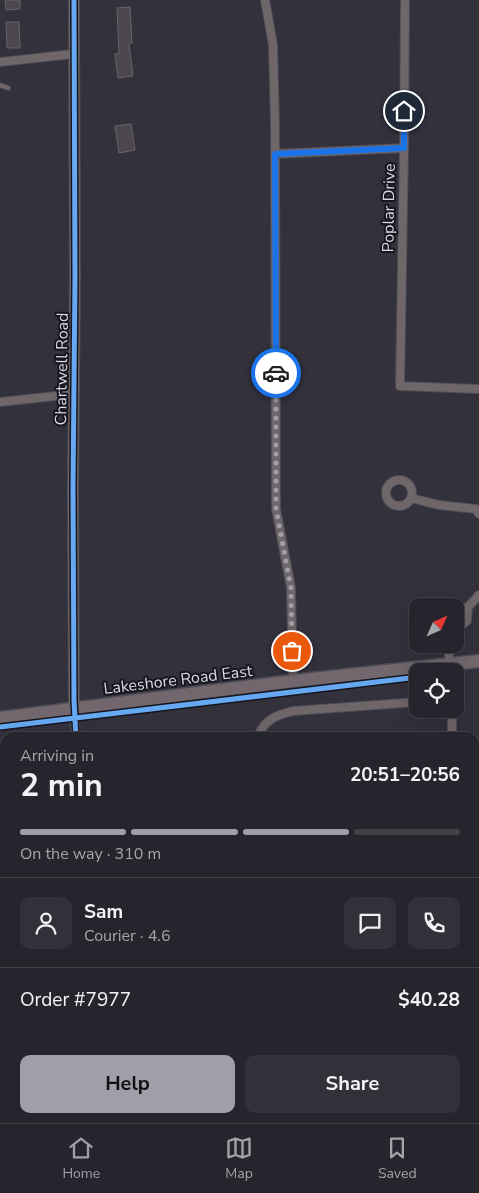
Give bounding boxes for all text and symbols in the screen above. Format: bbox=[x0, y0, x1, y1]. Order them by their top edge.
pin bbox=[383, 90, 425, 132]
icon: home bbox=[390, 97, 418, 125]
street label: Poplar Drive bbox=[377, 163, 401, 253]
street label: Chartwell Road bbox=[50, 312, 74, 426]
courier bbox=[251, 348, 301, 398]
icon: car bbox=[262, 359, 290, 387]
north arrow bbox=[409, 598, 464, 652]
map controls bbox=[409, 598, 464, 718]
pin bbox=[271, 630, 313, 672]
icon: bag bbox=[278, 637, 306, 665]
street label: Lakeshore Road East bbox=[102, 660, 254, 700]
button: locate bbox=[409, 663, 464, 718]
text: Arriving in bbox=[20, 745, 94, 767]
text: 20:51–20:56 bbox=[350, 762, 460, 788]
text: 2 min bbox=[20, 764, 103, 807]
text: On the way · 310 m bbox=[20, 843, 161, 865]
button: person bbox=[20, 897, 72, 949]
button: chat bbox=[344, 897, 396, 949]
button: phone bbox=[408, 897, 460, 949]
text: Sam bbox=[84, 899, 123, 925]
text: Courier · 4.6 bbox=[84, 925, 170, 947]
text: Order #7977 bbox=[20, 987, 131, 1013]
text: $40.28 bbox=[398, 987, 460, 1013]
button: Help bbox=[20, 1055, 235, 1113]
button: Share bbox=[245, 1055, 460, 1113]
tab: Home bbox=[62, 1134, 100, 1183]
tab: Map bbox=[225, 1134, 253, 1183]
tab: Saved bbox=[378, 1134, 417, 1183]

